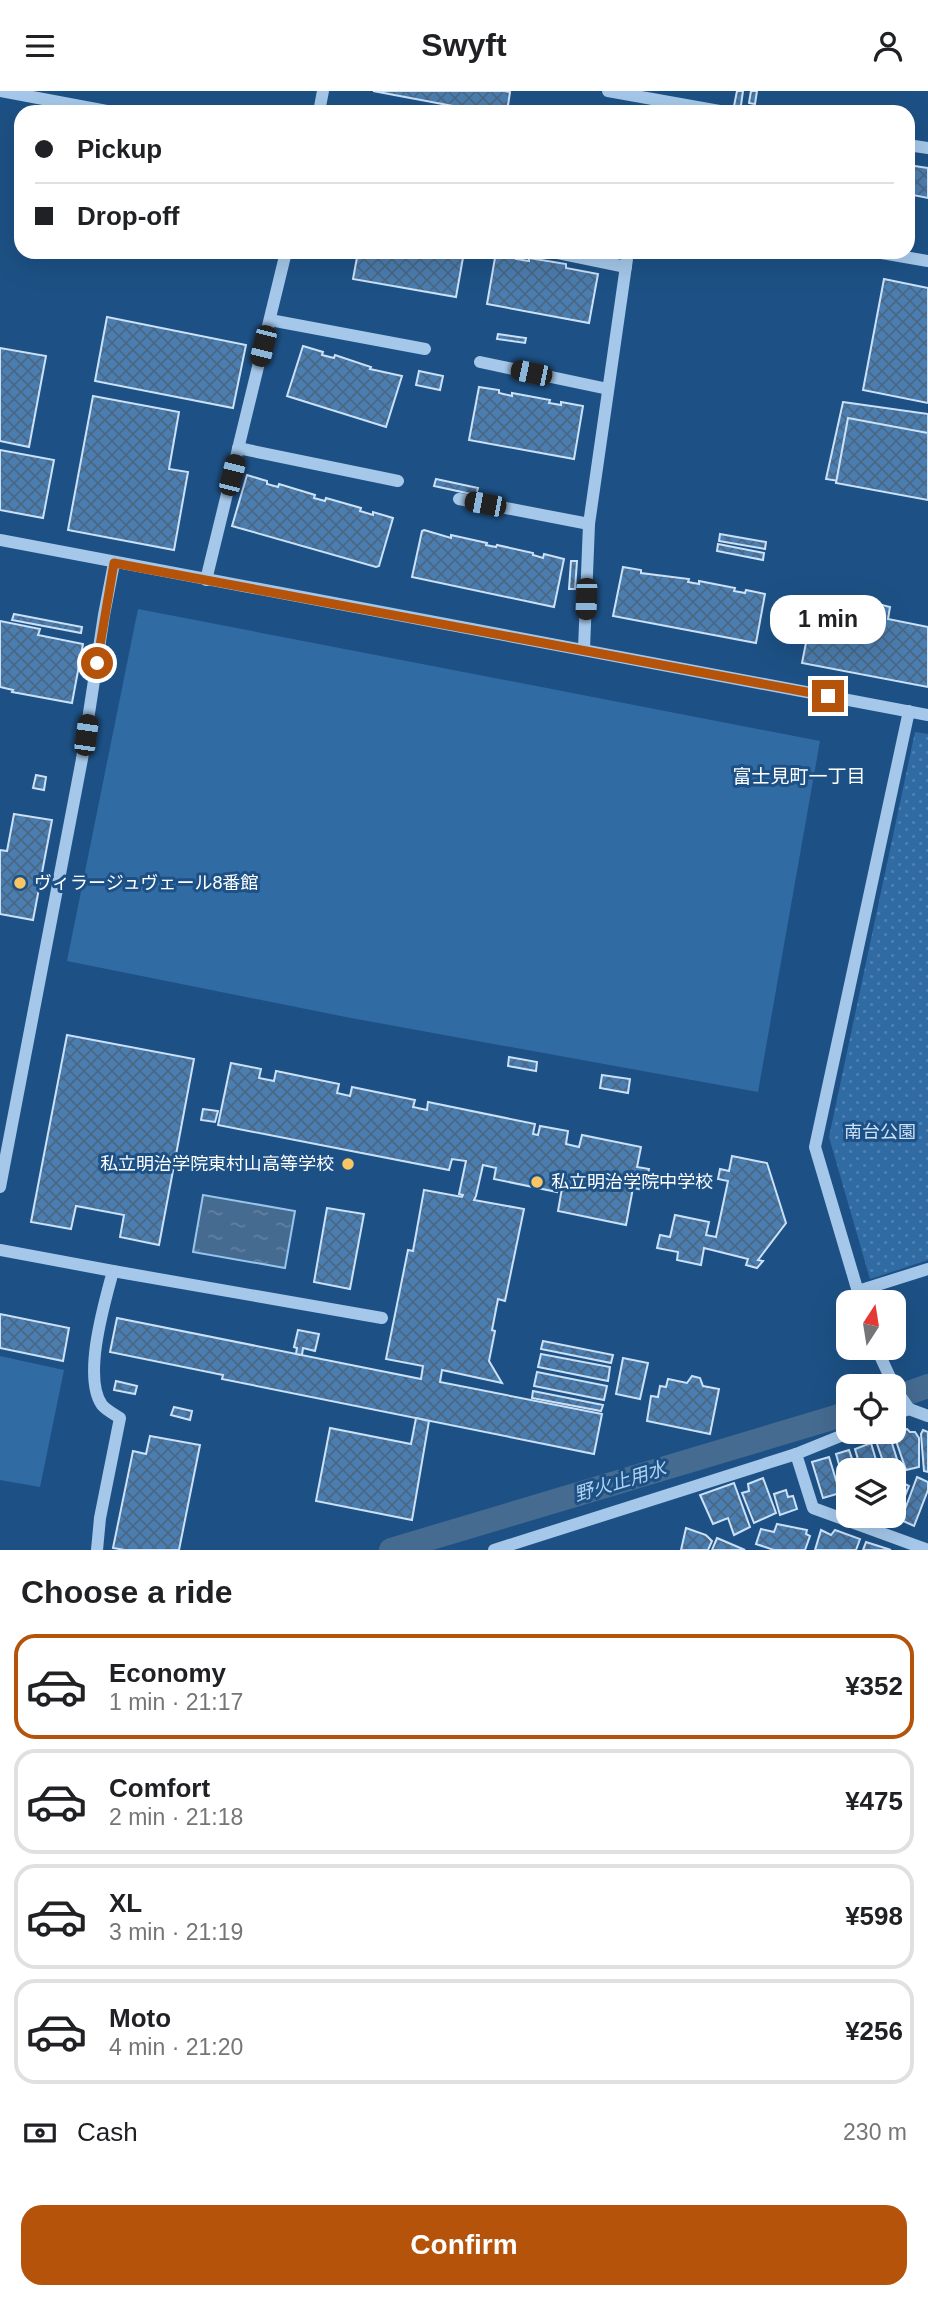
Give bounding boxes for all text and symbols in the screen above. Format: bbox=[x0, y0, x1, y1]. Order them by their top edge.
icon: menu bbox=[21, 27, 59, 65]
text: Swyft bbox=[421, 27, 507, 63]
icon: person bbox=[869, 27, 907, 65]
text: Pickup bbox=[77, 134, 162, 164]
text: Drop-off bbox=[77, 201, 180, 231]
car bbox=[248, 323, 279, 369]
car bbox=[509, 358, 554, 388]
car bbox=[217, 452, 248, 498]
car bbox=[463, 490, 508, 518]
car bbox=[575, 578, 598, 620]
callout: 1 min bbox=[770, 595, 886, 643]
text: 1 min bbox=[798, 606, 858, 632]
route start bbox=[81, 647, 113, 679]
route end bbox=[812, 680, 844, 712]
car bbox=[73, 713, 100, 757]
district label: 富士見町一丁目 bbox=[732, 766, 866, 787]
place label: ヴィラージュヴェール8番館 bbox=[34, 873, 258, 893]
marker: ヴィラージュヴェール8番館 bbox=[12, 875, 28, 891]
park label: 南台公園 bbox=[844, 1122, 916, 1142]
place label: 私立明治学院東村山高等学校 bbox=[100, 1154, 334, 1174]
marker: 私立明治学院東村山高等学校 bbox=[340, 1156, 356, 1172]
place label: 私立明治学院中学校 bbox=[551, 1172, 713, 1192]
marker: 私立明治学院中学校 bbox=[529, 1174, 545, 1190]
north arrow bbox=[836, 1290, 906, 1360]
map controls bbox=[836, 1290, 906, 1528]
button: locate bbox=[836, 1374, 906, 1444]
water label: 野火止用水 bbox=[572, 1457, 671, 1505]
button: layers bbox=[836, 1458, 906, 1528]
text: Choose a ride bbox=[21, 1574, 233, 1610]
icon: car bbox=[25, 1655, 88, 1718]
text: Economy bbox=[109, 1658, 226, 1688]
text: ¥352 bbox=[845, 1671, 903, 1701]
text: 1 min · 21:17 bbox=[109, 1689, 243, 1715]
icon: car bbox=[25, 1770, 88, 1833]
text: Comfort bbox=[109, 1773, 210, 1803]
text: ¥475 bbox=[845, 1786, 903, 1816]
text: 2 min · 21:18 bbox=[109, 1804, 243, 1830]
icon: car bbox=[25, 1885, 88, 1948]
text: XL bbox=[109, 1888, 142, 1918]
text: ¥598 bbox=[845, 1901, 903, 1931]
text: 3 min · 21:19 bbox=[109, 1919, 243, 1945]
icon: car bbox=[25, 2000, 88, 2063]
text: Moto bbox=[109, 2003, 171, 2033]
text: ¥256 bbox=[845, 2016, 903, 2046]
text: 4 min · 21:20 bbox=[109, 2034, 243, 2060]
icon: cash bbox=[21, 2114, 59, 2152]
text: Cash bbox=[77, 2117, 138, 2147]
text: 230 m bbox=[843, 2119, 907, 2145]
button: Confirm bbox=[21, 2205, 907, 2285]

